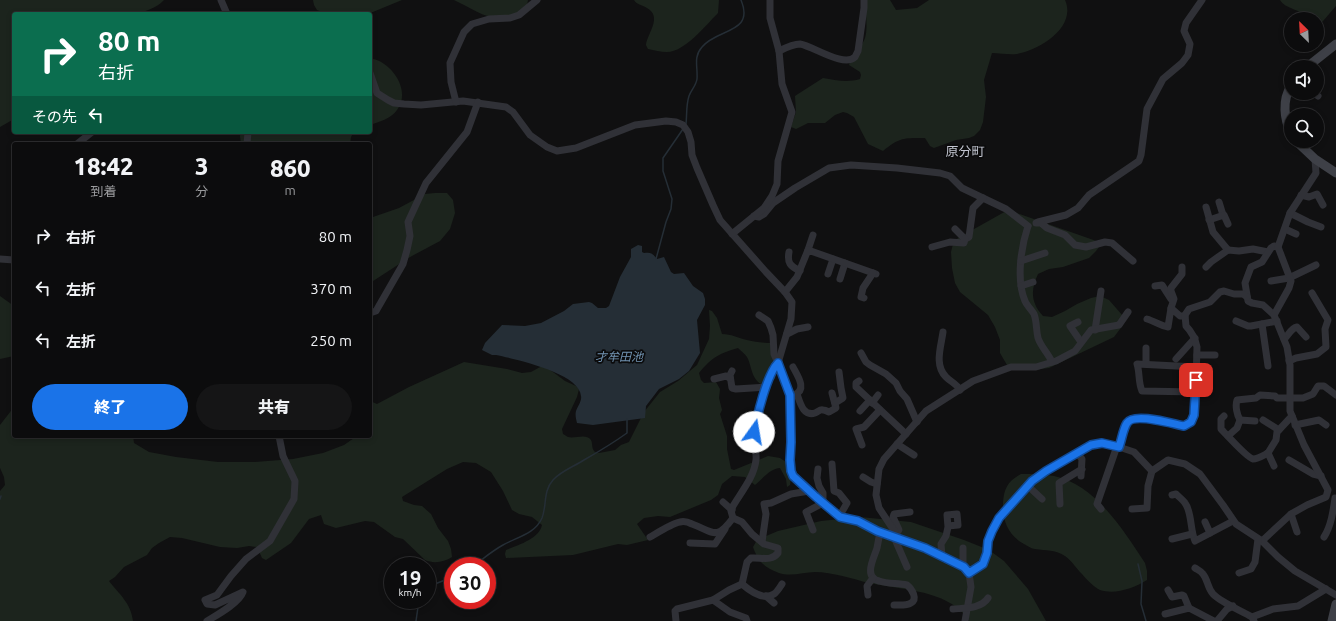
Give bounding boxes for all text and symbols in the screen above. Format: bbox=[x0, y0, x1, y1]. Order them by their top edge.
north arrow bbox=[1284, 12, 1324, 52]
map controls bbox=[1284, 12, 1324, 148]
text: 80 m bbox=[98, 25, 160, 56]
icon: right bbox=[32, 28, 84, 80]
button: sound bbox=[1284, 60, 1324, 100]
text: 右折 bbox=[98, 62, 134, 82]
icon: left bbox=[85, 104, 107, 126]
text: その先 bbox=[32, 108, 77, 125]
button: search bbox=[1284, 108, 1324, 148]
district label: 原分町 bbox=[945, 144, 985, 158]
text: 18:42 bbox=[73, 153, 134, 180]
text: 3 bbox=[195, 153, 208, 180]
text: 860 bbox=[270, 155, 311, 182]
text: m bbox=[285, 183, 296, 197]
text: 到着 bbox=[90, 184, 116, 198]
text: 分 bbox=[195, 184, 208, 198]
icon: right bbox=[32, 225, 54, 247]
text: 80 m bbox=[319, 228, 352, 245]
text: 右折 bbox=[66, 229, 96, 246]
icon: left bbox=[32, 277, 54, 299]
text: 370 m bbox=[310, 280, 352, 297]
text: 左折 bbox=[66, 281, 96, 298]
icon: left bbox=[32, 329, 54, 351]
text: 250 m bbox=[310, 332, 352, 349]
text: 左折 bbox=[66, 333, 96, 350]
water label: 才牟田池 bbox=[595, 350, 644, 363]
pin bbox=[1179, 363, 1213, 397]
icon: arrive bbox=[1185, 369, 1207, 391]
button: 終了 bbox=[32, 384, 188, 430]
button: 共有 bbox=[196, 384, 352, 430]
position arrow bbox=[733, 411, 775, 453]
speed limit sign: 30 bbox=[444, 557, 496, 609]
text: 19 bbox=[399, 566, 421, 589]
text: km/h bbox=[398, 587, 422, 598]

